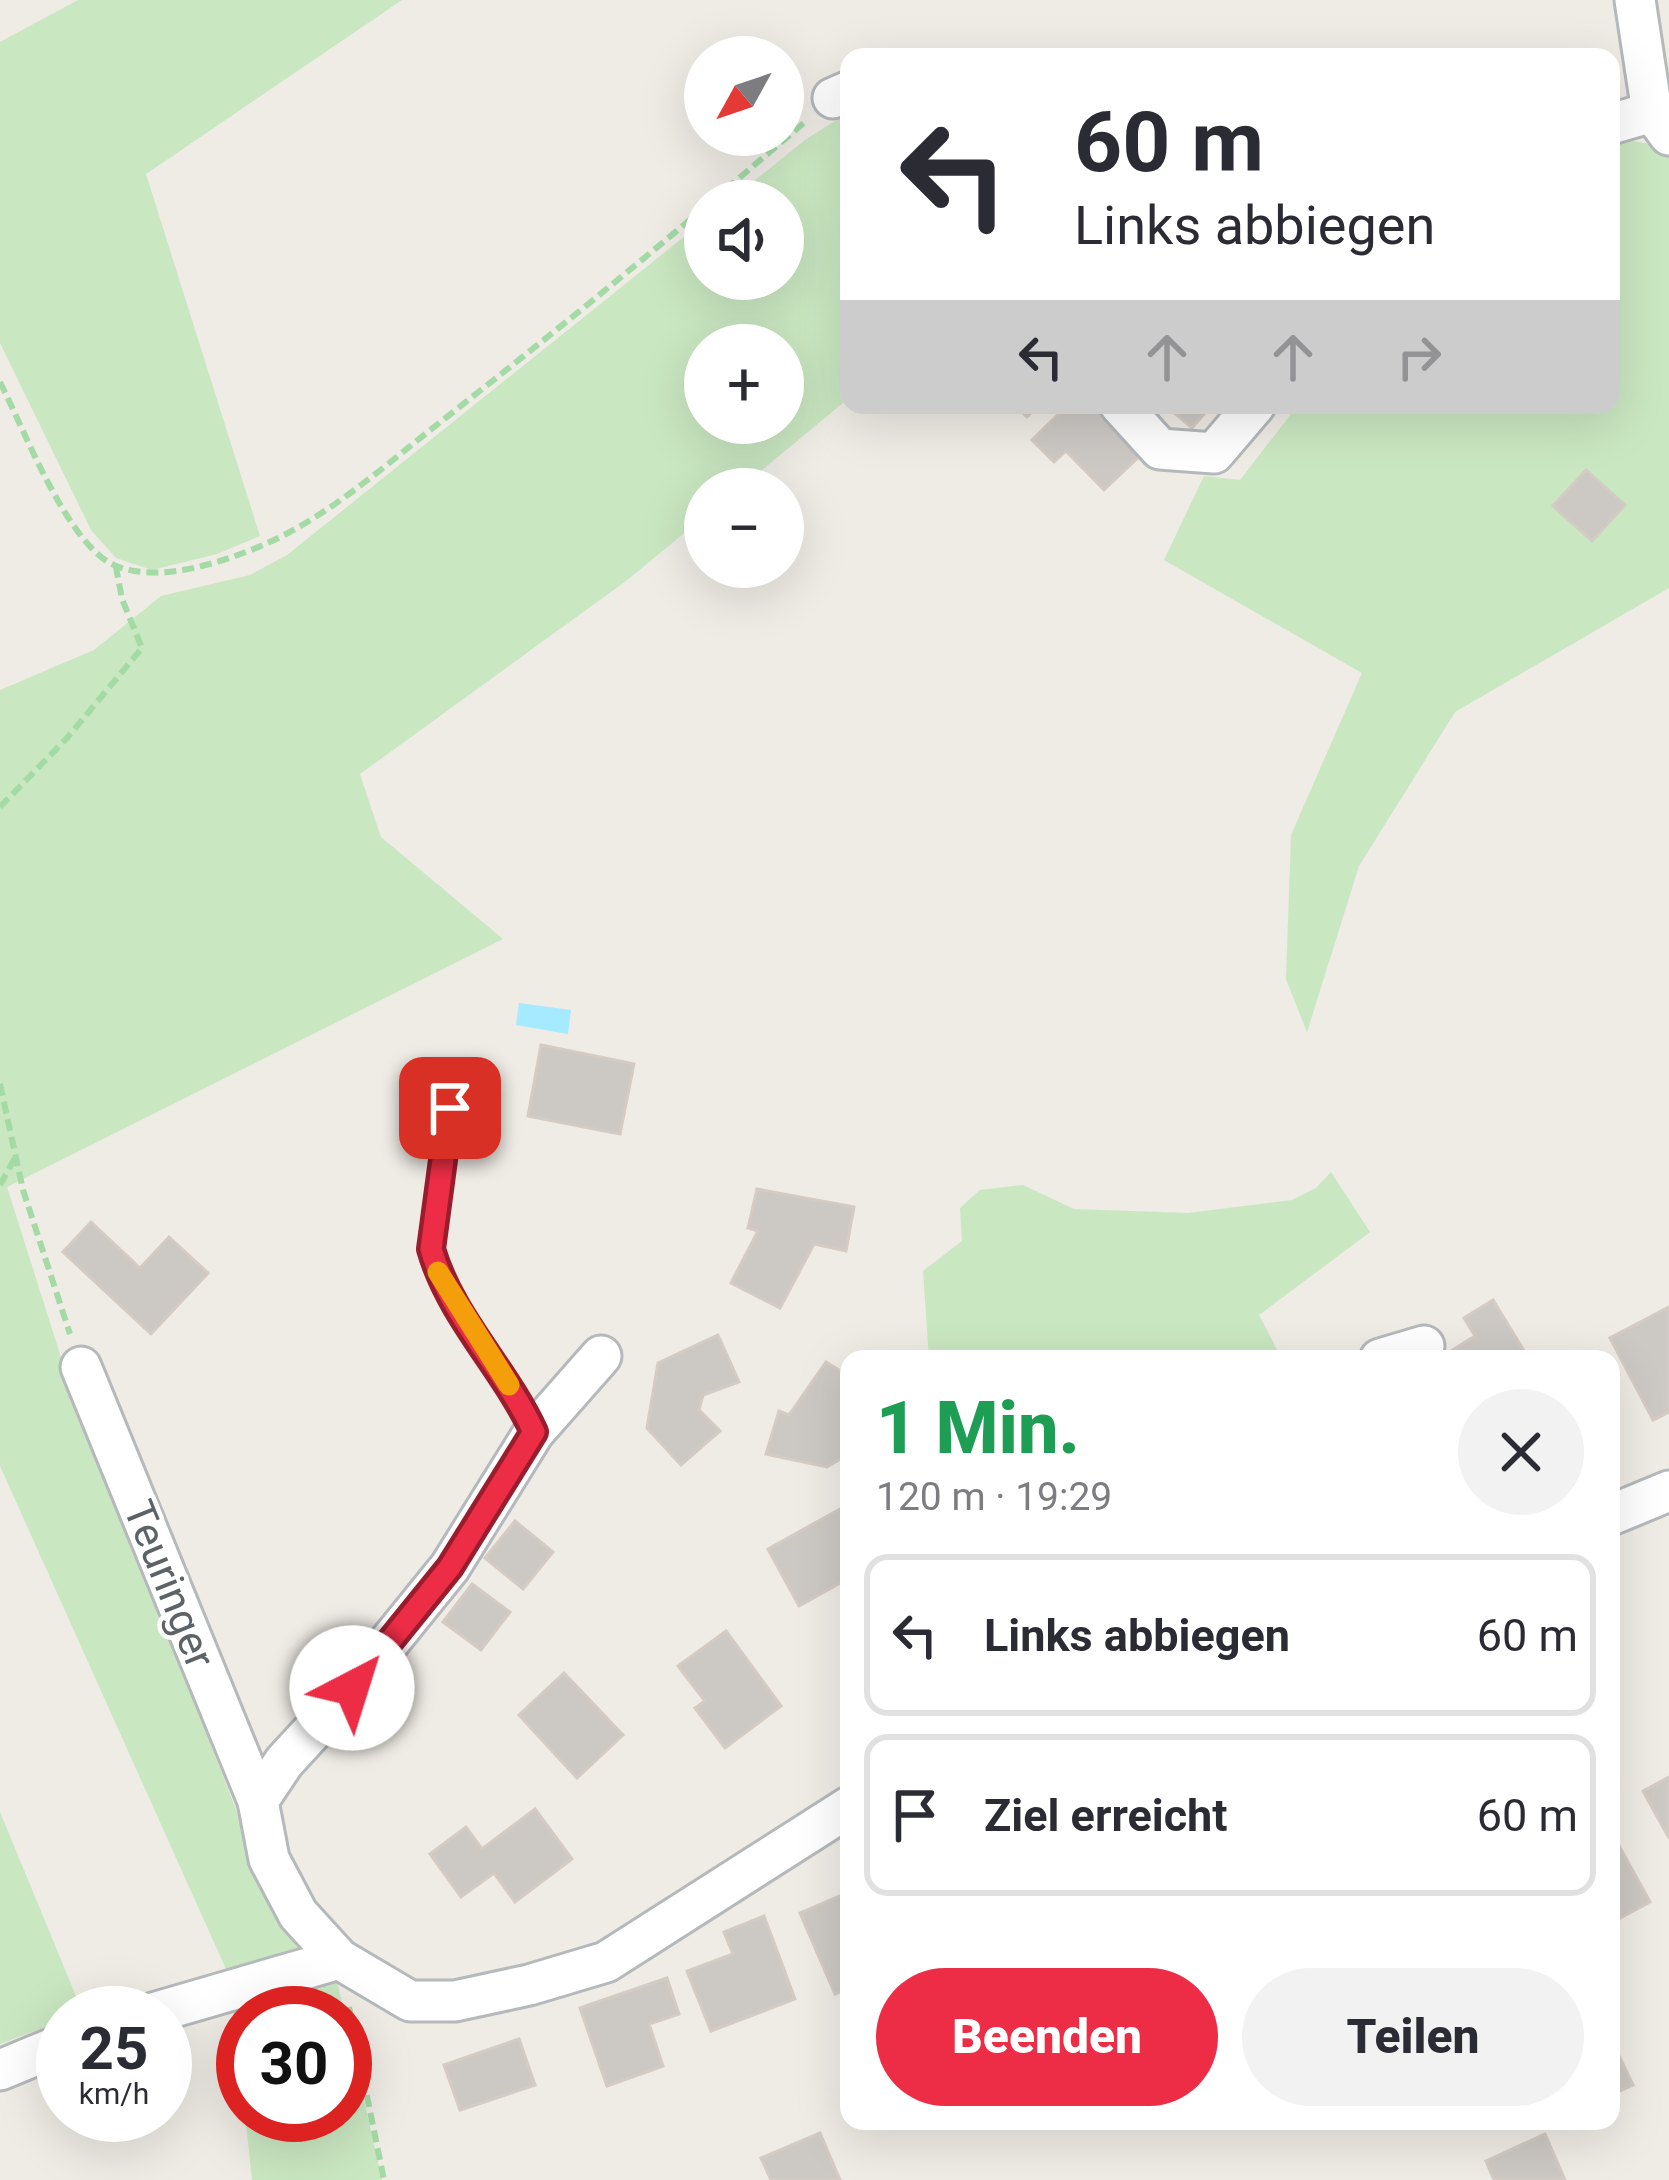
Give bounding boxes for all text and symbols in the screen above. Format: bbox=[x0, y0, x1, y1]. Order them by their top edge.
north arrow bbox=[684, 36, 804, 156]
map controls bbox=[684, 36, 804, 588]
text: 60 m bbox=[1074, 93, 1264, 192]
icon: left bbox=[876, 96, 1032, 252]
button: sound bbox=[684, 180, 804, 300]
text: Links abbiegen bbox=[1074, 194, 1435, 257]
button: + bbox=[684, 324, 804, 444]
icon: left bbox=[1008, 324, 1074, 390]
icon: ahead bbox=[1134, 324, 1200, 390]
icon: ahead bbox=[1260, 324, 1326, 390]
icon: right bbox=[1386, 324, 1452, 390]
button: − bbox=[684, 468, 804, 588]
pin bbox=[399, 1057, 501, 1159]
icon: arrive bbox=[417, 1075, 483, 1141]
text: 1 Min. bbox=[876, 1386, 1080, 1471]
button: close bbox=[1458, 1389, 1584, 1515]
text: 120 m · 19:29 bbox=[876, 1474, 1112, 1520]
street label: Teuringer bbox=[114, 1493, 225, 1675]
icon: left bbox=[882, 1602, 948, 1668]
text: Links abbiegen bbox=[984, 1609, 1290, 1662]
text: 60 m bbox=[1477, 1609, 1578, 1662]
position arrow bbox=[289, 1625, 415, 1751]
icon: arrive bbox=[882, 1782, 948, 1848]
text: Ziel erreicht bbox=[984, 1789, 1228, 1842]
text: 60 m bbox=[1477, 1789, 1578, 1842]
button: Beenden bbox=[876, 1968, 1218, 2106]
button: Teilen bbox=[1242, 1968, 1584, 2106]
speed limit sign: 30 bbox=[216, 1986, 372, 2142]
text: 25 bbox=[80, 2013, 148, 2084]
text: km/h bbox=[79, 2076, 149, 2111]

